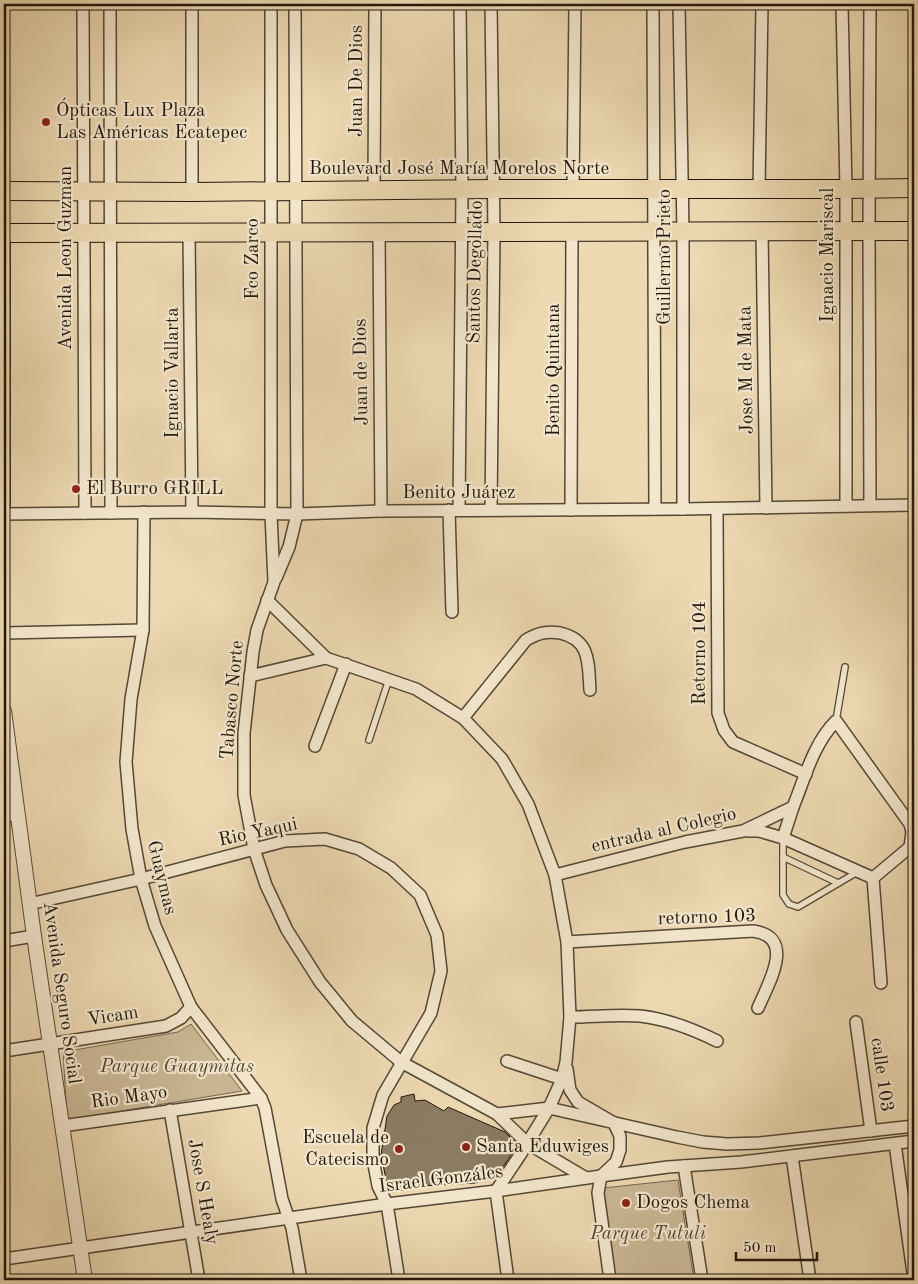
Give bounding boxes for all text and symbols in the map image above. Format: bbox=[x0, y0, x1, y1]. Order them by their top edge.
street label: Juan De Dios bbox=[348, 25, 367, 137]
place label: Ópticas Lux Plaza Las Américas Ecatepec bbox=[56, 97, 247, 143]
marker: Ópticas Lux Plaza Las Américas Ecatepec bbox=[40, 116, 52, 128]
street label: Boulevard José María Morelos Norte bbox=[309, 160, 609, 179]
street label: Avenida Leon Guzman bbox=[57, 166, 76, 350]
street label: Ignacio Mariscal bbox=[819, 188, 838, 322]
street label: Guillermo Prieto bbox=[656, 189, 675, 325]
street label: Santos Degollado bbox=[465, 200, 487, 344]
street label: Fco Zarco bbox=[244, 218, 263, 300]
street label: Benito Quintana bbox=[545, 303, 564, 437]
street label: Jose M de Mata bbox=[736, 305, 758, 434]
street label: Ignacio Vallarta bbox=[164, 307, 183, 439]
street label: Juan de Dios bbox=[352, 318, 372, 426]
place label: El Burro GRILL bbox=[86, 480, 223, 499]
marker: El Burro GRILL bbox=[70, 483, 82, 495]
street label: Benito Juárez bbox=[402, 484, 516, 503]
street label: Retorno 104 bbox=[691, 601, 710, 705]
street label: Tabasco Norte bbox=[218, 640, 248, 760]
street label: entrada al Colegio bbox=[590, 805, 738, 857]
street label: Rio Yaqui bbox=[217, 815, 299, 851]
street label: Guaymas bbox=[143, 839, 179, 917]
street label: Avenida Seguro Social bbox=[39, 901, 83, 1085]
street label: retorno 103 bbox=[657, 907, 757, 929]
street label: Vicam bbox=[86, 1004, 140, 1030]
street label: calle 103 bbox=[866, 1037, 896, 1113]
park label: Parque Guaymitas bbox=[99, 1058, 254, 1077]
street label: Rio Mayo bbox=[90, 1083, 168, 1113]
place label: Escuela de Catecismo bbox=[302, 1129, 389, 1170]
street label: Jose S Healy bbox=[183, 1137, 221, 1247]
place label: Santa Eduwiges bbox=[476, 1138, 609, 1157]
marker: Santa Eduwiges bbox=[460, 1141, 472, 1153]
marker: Escuela de Catecismo bbox=[393, 1143, 405, 1155]
street label: Israel Gonzáles bbox=[378, 1163, 504, 1197]
place label: Dogos Chema bbox=[636, 1194, 750, 1213]
marker: Dogos Chema bbox=[620, 1197, 632, 1209]
park label: Parque Tutuli bbox=[589, 1225, 707, 1244]
scale bar bbox=[736, 1229, 817, 1261]
text: 50 m bbox=[743, 1241, 777, 1256]

